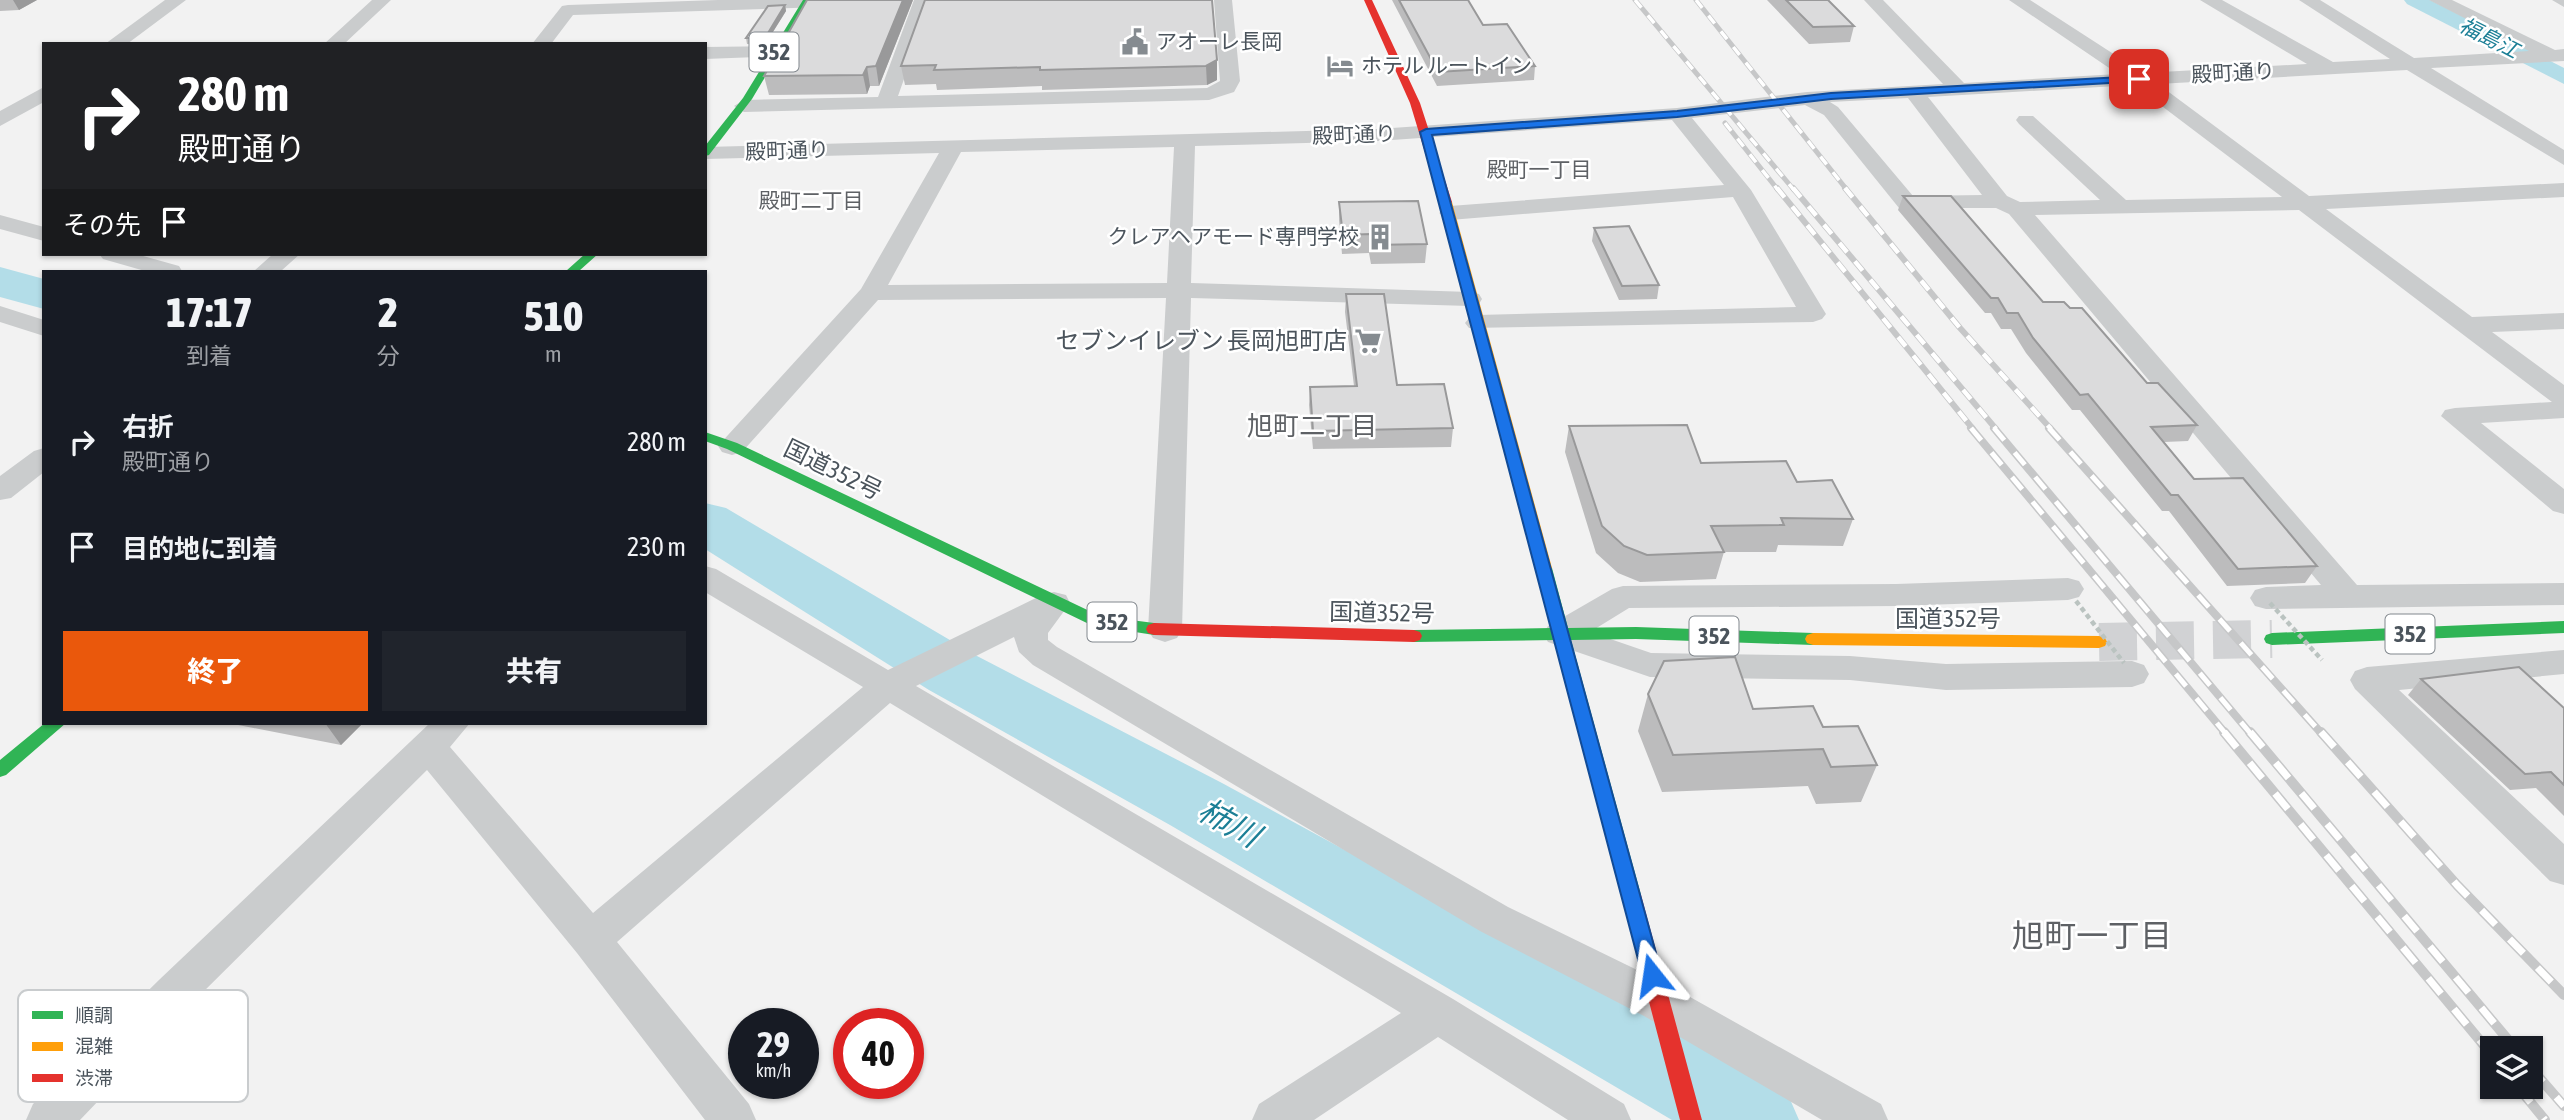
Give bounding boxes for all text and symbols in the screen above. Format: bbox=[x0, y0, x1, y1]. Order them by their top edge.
water label: 福島江 bbox=[2456, 12, 2525, 63]
public building icon: アオーレ長岡 bbox=[1120, 27, 1150, 57]
place label: アオーレ長岡 bbox=[1156, 29, 1282, 53]
road number: 352 bbox=[750, 32, 798, 72]
pin bbox=[2109, 49, 2169, 109]
hotel icon: ホテル ルートイン bbox=[1325, 51, 1355, 81]
place label: ホテル ルートイン bbox=[1361, 53, 1532, 77]
street label: 殿町通り bbox=[2190, 58, 2276, 86]
icon: arrive bbox=[2120, 60, 2158, 98]
text: 280 m bbox=[178, 65, 289, 121]
icon: right bbox=[63, 70, 154, 161]
street label: 殿町通り bbox=[1312, 121, 1396, 147]
text: 殿町通り bbox=[178, 130, 306, 167]
street label: 殿町通り bbox=[745, 137, 829, 163]
district label: 殿町一丁目 bbox=[1487, 157, 1592, 181]
district label: 殿町二丁目 bbox=[759, 188, 864, 212]
icon: arrive bbox=[155, 203, 193, 241]
text: その先 bbox=[63, 210, 141, 240]
building icon: クレアヘアモード専門学校 bbox=[1365, 222, 1395, 252]
place label: クレアヘアモード専門学校 bbox=[1107, 224, 1359, 248]
text: 17:17 bbox=[166, 288, 253, 336]
text: 2 bbox=[378, 288, 398, 336]
text: 510 bbox=[524, 292, 583, 340]
supermarket icon: セブンイレブン 長岡旭町店 bbox=[1353, 326, 1383, 356]
place label: セブンイレブン 長岡旭町店 bbox=[1056, 327, 1347, 354]
text: m bbox=[545, 341, 562, 367]
text: 到着 bbox=[186, 343, 232, 369]
text: 分 bbox=[377, 343, 400, 369]
district label: 旭町二丁目 bbox=[1247, 411, 1377, 441]
text: 右折 bbox=[122, 412, 174, 442]
icon: right bbox=[63, 423, 101, 461]
text: 280 m bbox=[627, 427, 686, 457]
street label: 国道352号 bbox=[780, 434, 887, 505]
text: 殿町通り bbox=[122, 449, 214, 475]
icon: arrive bbox=[63, 528, 101, 566]
text: 230 m bbox=[627, 532, 686, 562]
text: 目的地に到着 bbox=[122, 534, 278, 564]
street label: 国道352号 bbox=[1329, 598, 1435, 627]
road number: 352 bbox=[1088, 602, 1136, 642]
street label: 国道352号 bbox=[1895, 605, 2001, 632]
road number: 352 bbox=[2386, 614, 2434, 654]
road number: 352 bbox=[1690, 616, 1738, 656]
button: 終了 bbox=[63, 631, 368, 711]
button: 共有 bbox=[382, 631, 686, 711]
water label: 柿川 bbox=[1192, 791, 1269, 856]
district label: 旭町一丁目 bbox=[2012, 917, 2172, 954]
position arrow bbox=[1615, 938, 1689, 1012]
legend bbox=[18, 990, 248, 1102]
text: 順調 bbox=[75, 1004, 113, 1026]
speed limit sign: 40 bbox=[833, 1008, 924, 1099]
text: 29 bbox=[757, 1024, 790, 1064]
text: 混雑 bbox=[75, 1035, 113, 1057]
map controls bbox=[2480, 1036, 2543, 1099]
button: layers bbox=[2480, 1036, 2543, 1099]
text: km/h bbox=[756, 1060, 791, 1081]
text: 渋滞 bbox=[75, 1067, 113, 1089]

